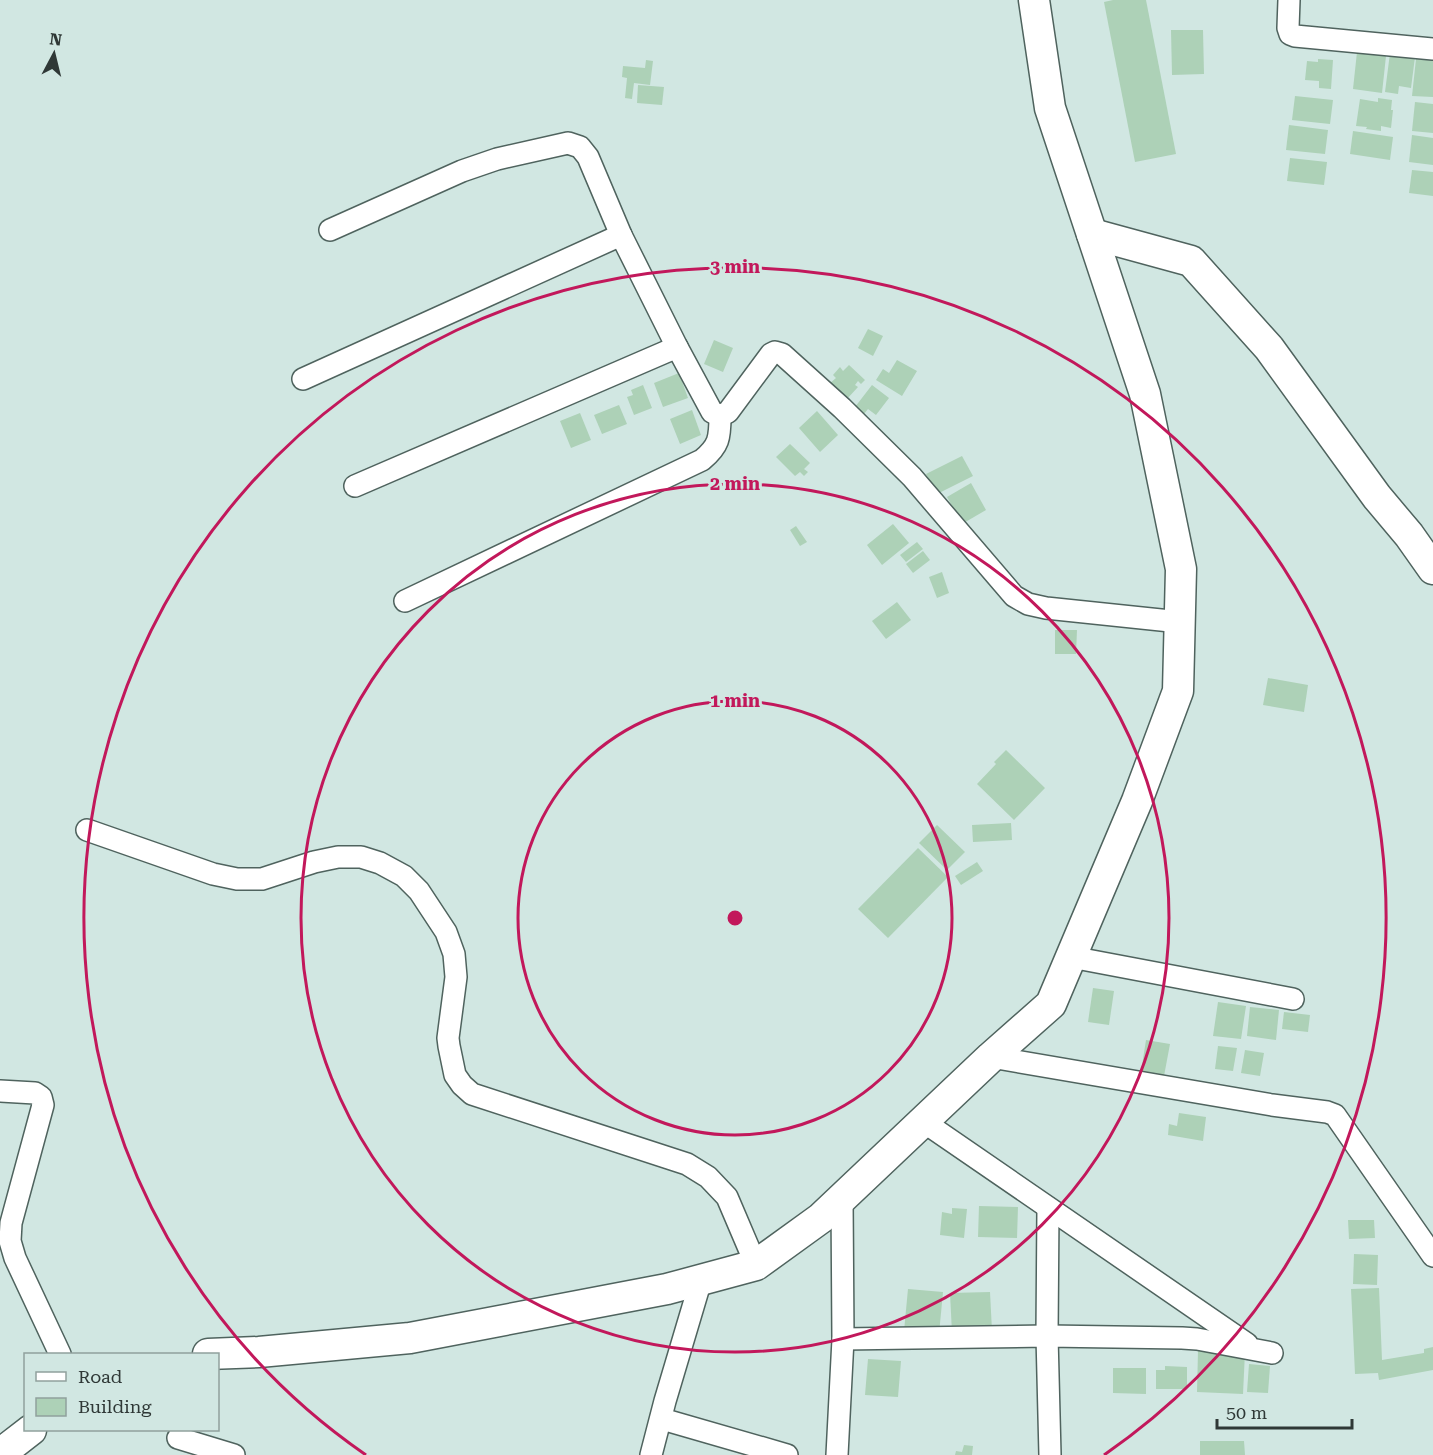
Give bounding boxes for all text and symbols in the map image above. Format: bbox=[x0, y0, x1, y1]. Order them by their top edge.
north arrow bbox=[24, 24, 84, 84]
text: N bbox=[48, 29, 63, 50]
text: 3 min bbox=[710, 256, 760, 277]
text: 2 min bbox=[710, 473, 760, 494]
text: 1 min bbox=[710, 690, 760, 711]
centre of rings bbox=[725, 908, 745, 928]
legend bbox=[24, 1353, 219, 1431]
text: Road bbox=[78, 1366, 123, 1387]
scale bar bbox=[1217, 1392, 1352, 1430]
text: Building bbox=[78, 1396, 152, 1417]
text: 50 m bbox=[1226, 1402, 1267, 1423]

